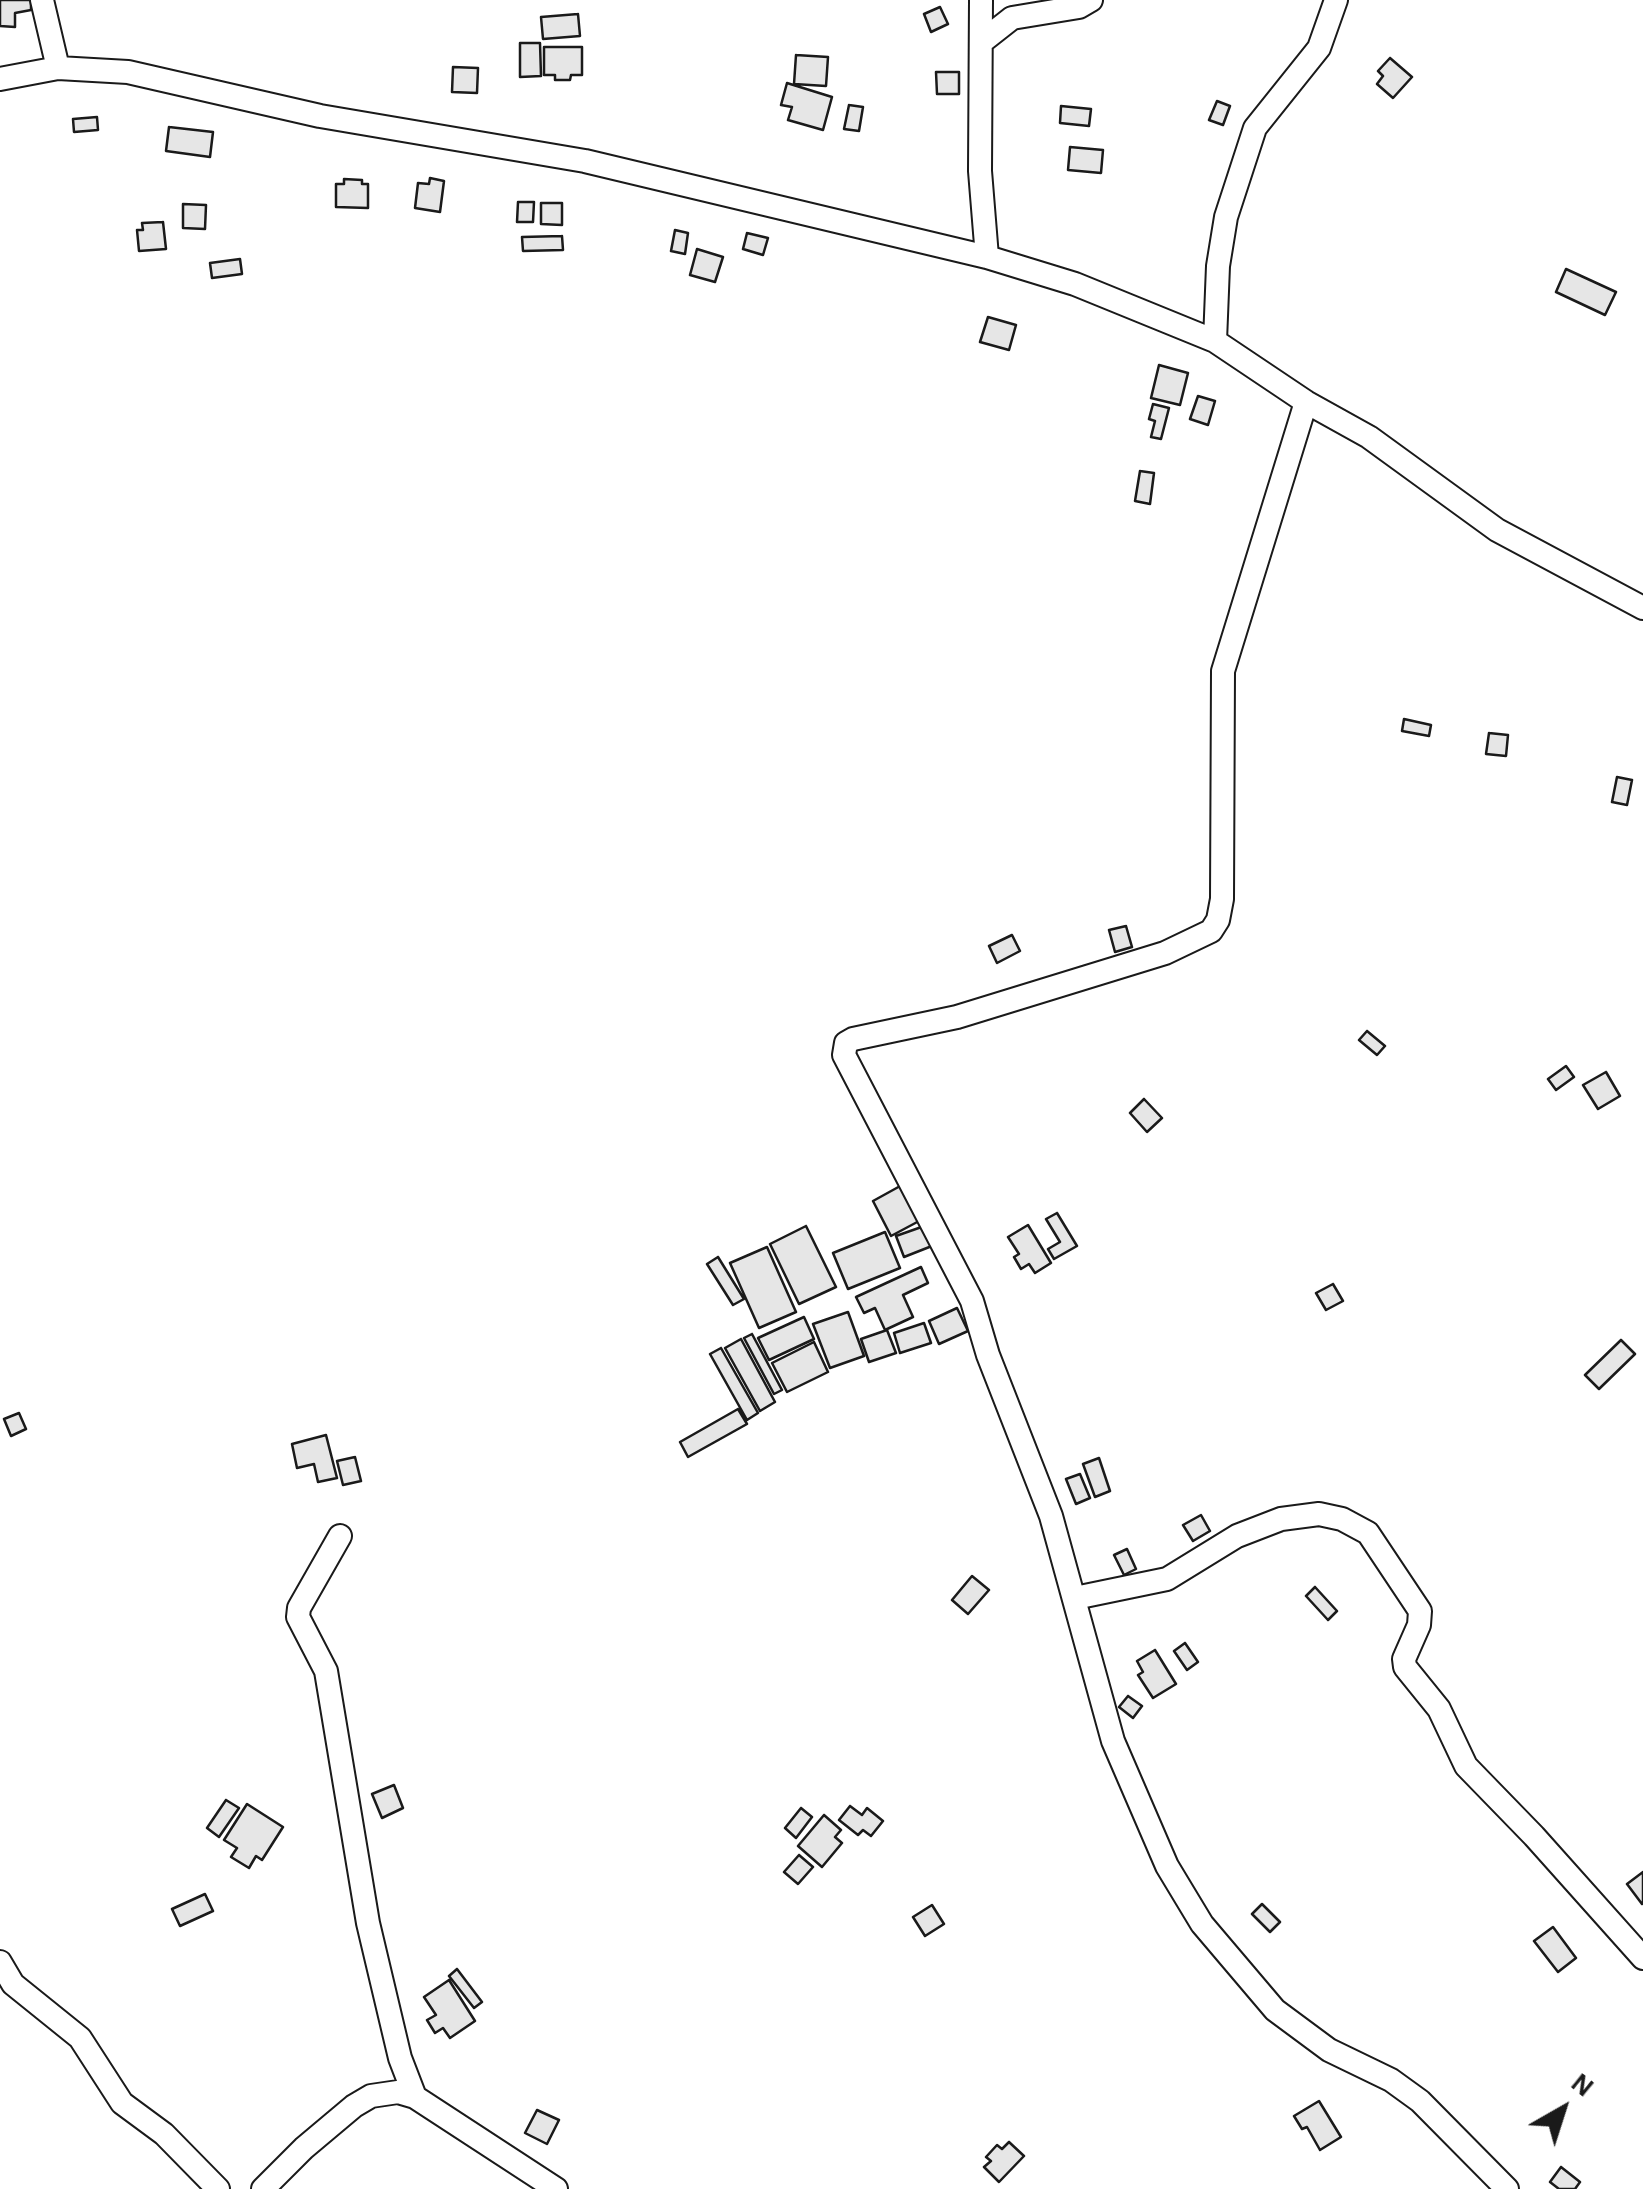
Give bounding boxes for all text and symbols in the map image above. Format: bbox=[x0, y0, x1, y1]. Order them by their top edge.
north arrow bbox=[1513, 2059, 1613, 2159]
text: N bbox=[1566, 2069, 1598, 2103]

